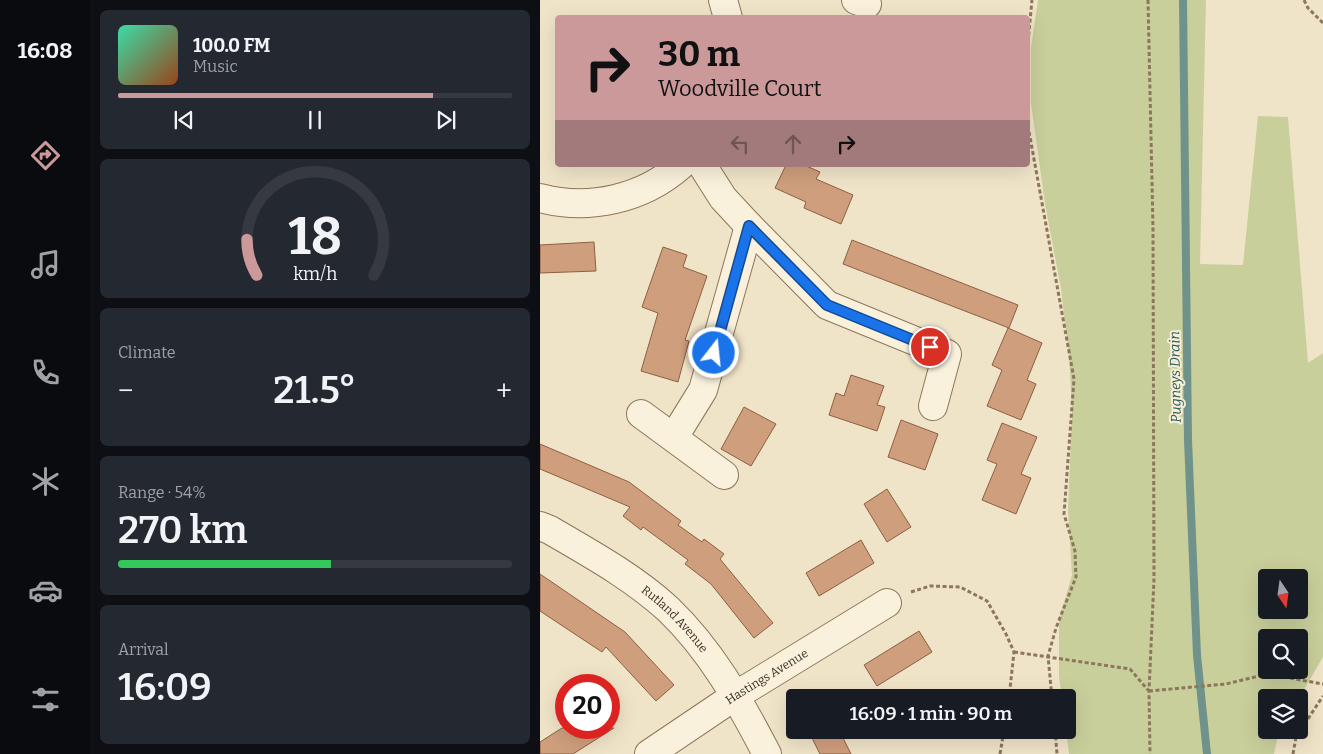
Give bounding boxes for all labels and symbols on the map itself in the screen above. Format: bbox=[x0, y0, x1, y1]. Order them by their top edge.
position arrow bbox=[687, 326, 739, 378]
pin bbox=[909, 326, 951, 368]
water label: Pugneys Drain bbox=[1166, 331, 1185, 423]
north arrow bbox=[1258, 569, 1308, 619]
street label: Rutland Avenue bbox=[639, 583, 711, 655]
street label: Hastings Avenue bbox=[723, 646, 811, 707]
speed limit sign: 20 bbox=[555, 674, 620, 739]

